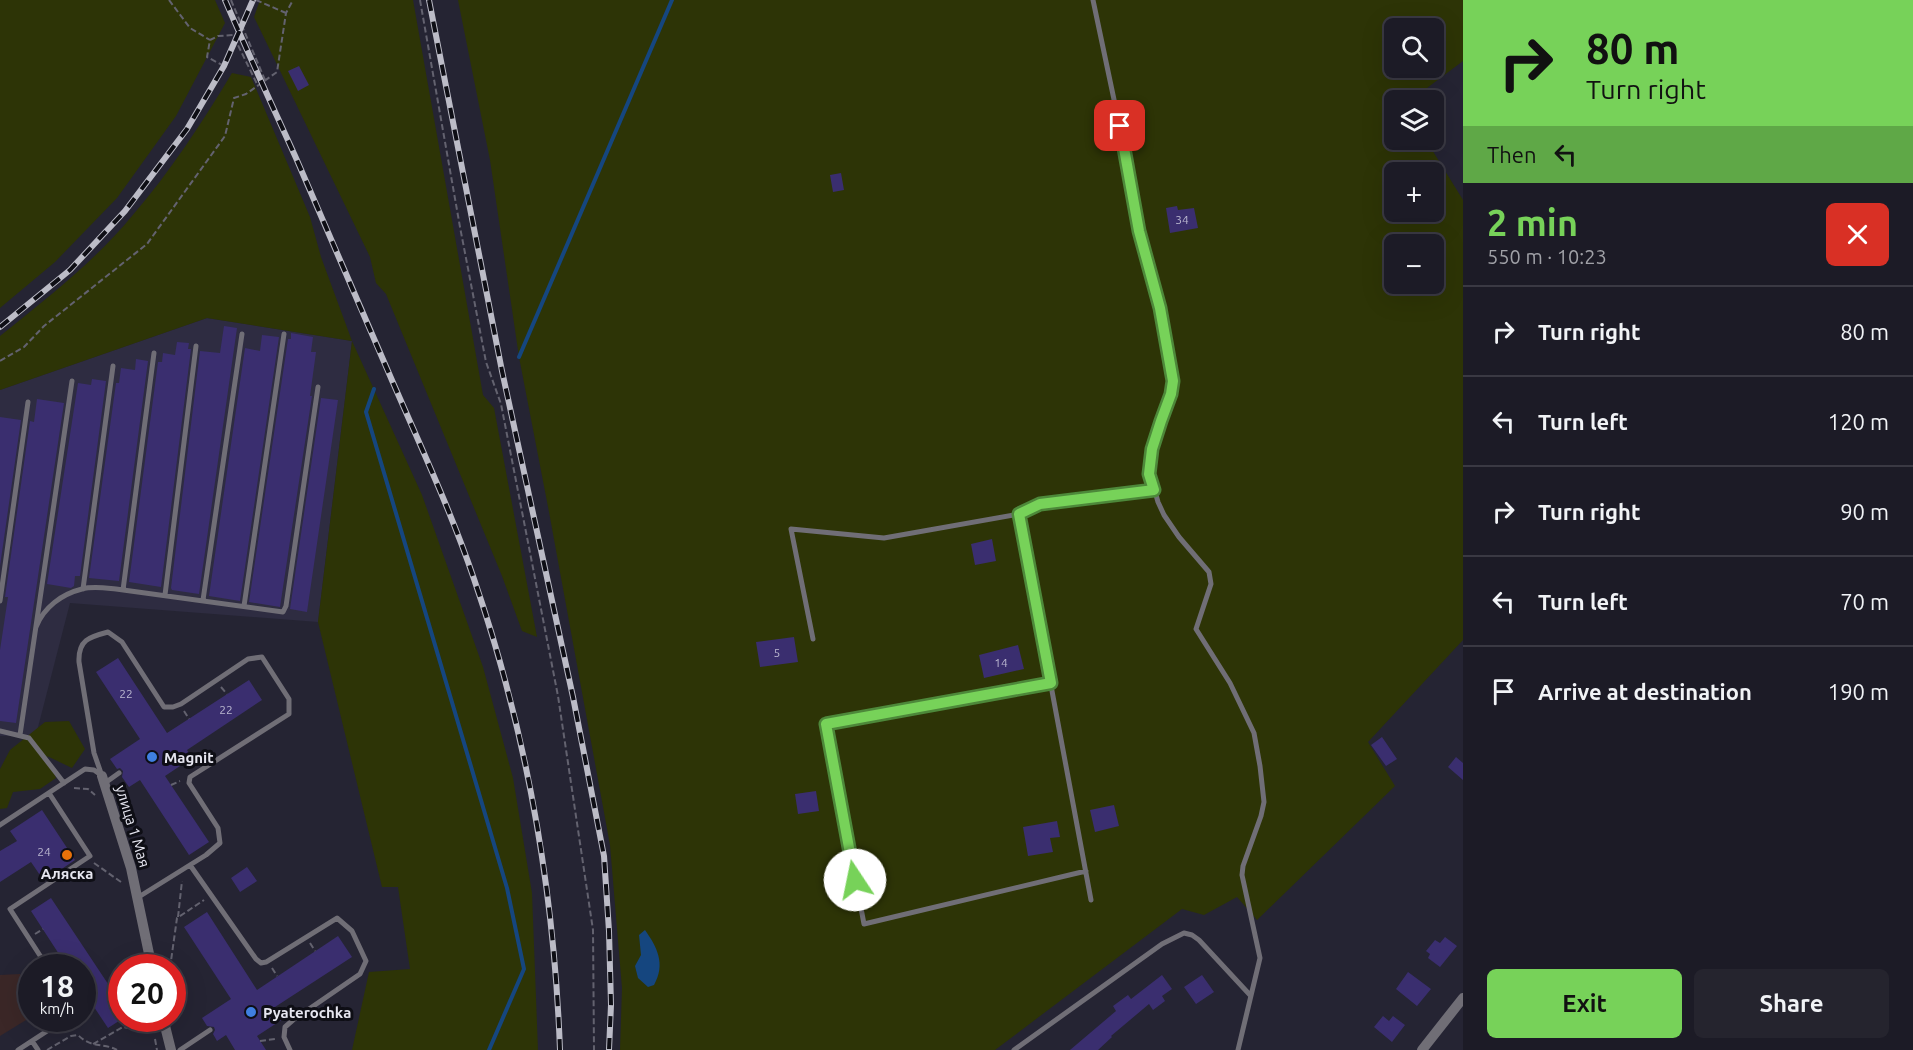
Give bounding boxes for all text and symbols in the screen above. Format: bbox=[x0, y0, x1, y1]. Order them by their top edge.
map controls bbox=[1384, 18, 1444, 294]
button: search bbox=[1384, 18, 1444, 78]
icon: right bbox=[1487, 24, 1565, 102]
text: 80 m bbox=[1586, 25, 1680, 72]
text: Turn right bbox=[1586, 74, 1706, 104]
button: layers bbox=[1384, 90, 1444, 150]
pin bbox=[1094, 100, 1145, 151]
icon: arrive bbox=[1103, 109, 1136, 142]
icon: left bbox=[1549, 138, 1582, 171]
text: Then bbox=[1487, 142, 1537, 167]
button: + bbox=[1384, 162, 1444, 222]
text: 2 min bbox=[1487, 202, 1578, 243]
button: close bbox=[1826, 203, 1889, 266]
house number: 34 bbox=[1175, 213, 1189, 226]
button: − bbox=[1384, 234, 1444, 294]
text: 550 m · 10:23 bbox=[1487, 245, 1607, 268]
icon: right bbox=[1487, 315, 1520, 348]
text: Turn right bbox=[1538, 319, 1640, 344]
text: 80 m bbox=[1840, 319, 1889, 344]
icon: left bbox=[1487, 405, 1520, 438]
text: Turn left bbox=[1538, 409, 1628, 434]
text: 120 m bbox=[1828, 409, 1889, 434]
icon: right bbox=[1487, 495, 1520, 528]
text: Turn right bbox=[1538, 499, 1640, 524]
text: 90 m bbox=[1840, 499, 1889, 524]
icon: left bbox=[1487, 585, 1520, 618]
text: Turn left bbox=[1538, 589, 1628, 614]
text: 70 m bbox=[1840, 589, 1889, 614]
house number: 5 bbox=[774, 646, 780, 659]
house number: 14 bbox=[994, 656, 1008, 669]
icon: arrive bbox=[1487, 675, 1520, 708]
text: Arrive at destination bbox=[1538, 679, 1752, 704]
text: 190 m bbox=[1828, 679, 1889, 704]
house number: 22 bbox=[119, 687, 133, 700]
house number: 22 bbox=[219, 703, 233, 716]
place label: Magnit bbox=[164, 749, 214, 766]
marker: Magnit bbox=[145, 750, 159, 764]
street label: улица 1 Мая bbox=[112, 783, 154, 869]
house number: 24 bbox=[37, 845, 51, 858]
marker: Аляска bbox=[60, 848, 74, 862]
position arrow bbox=[823, 848, 887, 912]
place label: Аляска bbox=[41, 865, 93, 882]
speed limit sign: 20 bbox=[108, 954, 186, 1032]
text: 18 bbox=[40, 969, 74, 1003]
button: Exit bbox=[1487, 969, 1682, 1038]
button: Share bbox=[1694, 969, 1889, 1038]
text: km/h bbox=[40, 1000, 74, 1017]
place label: Pyaterochka bbox=[263, 1004, 351, 1021]
marker: Pyaterochka bbox=[244, 1005, 258, 1019]

